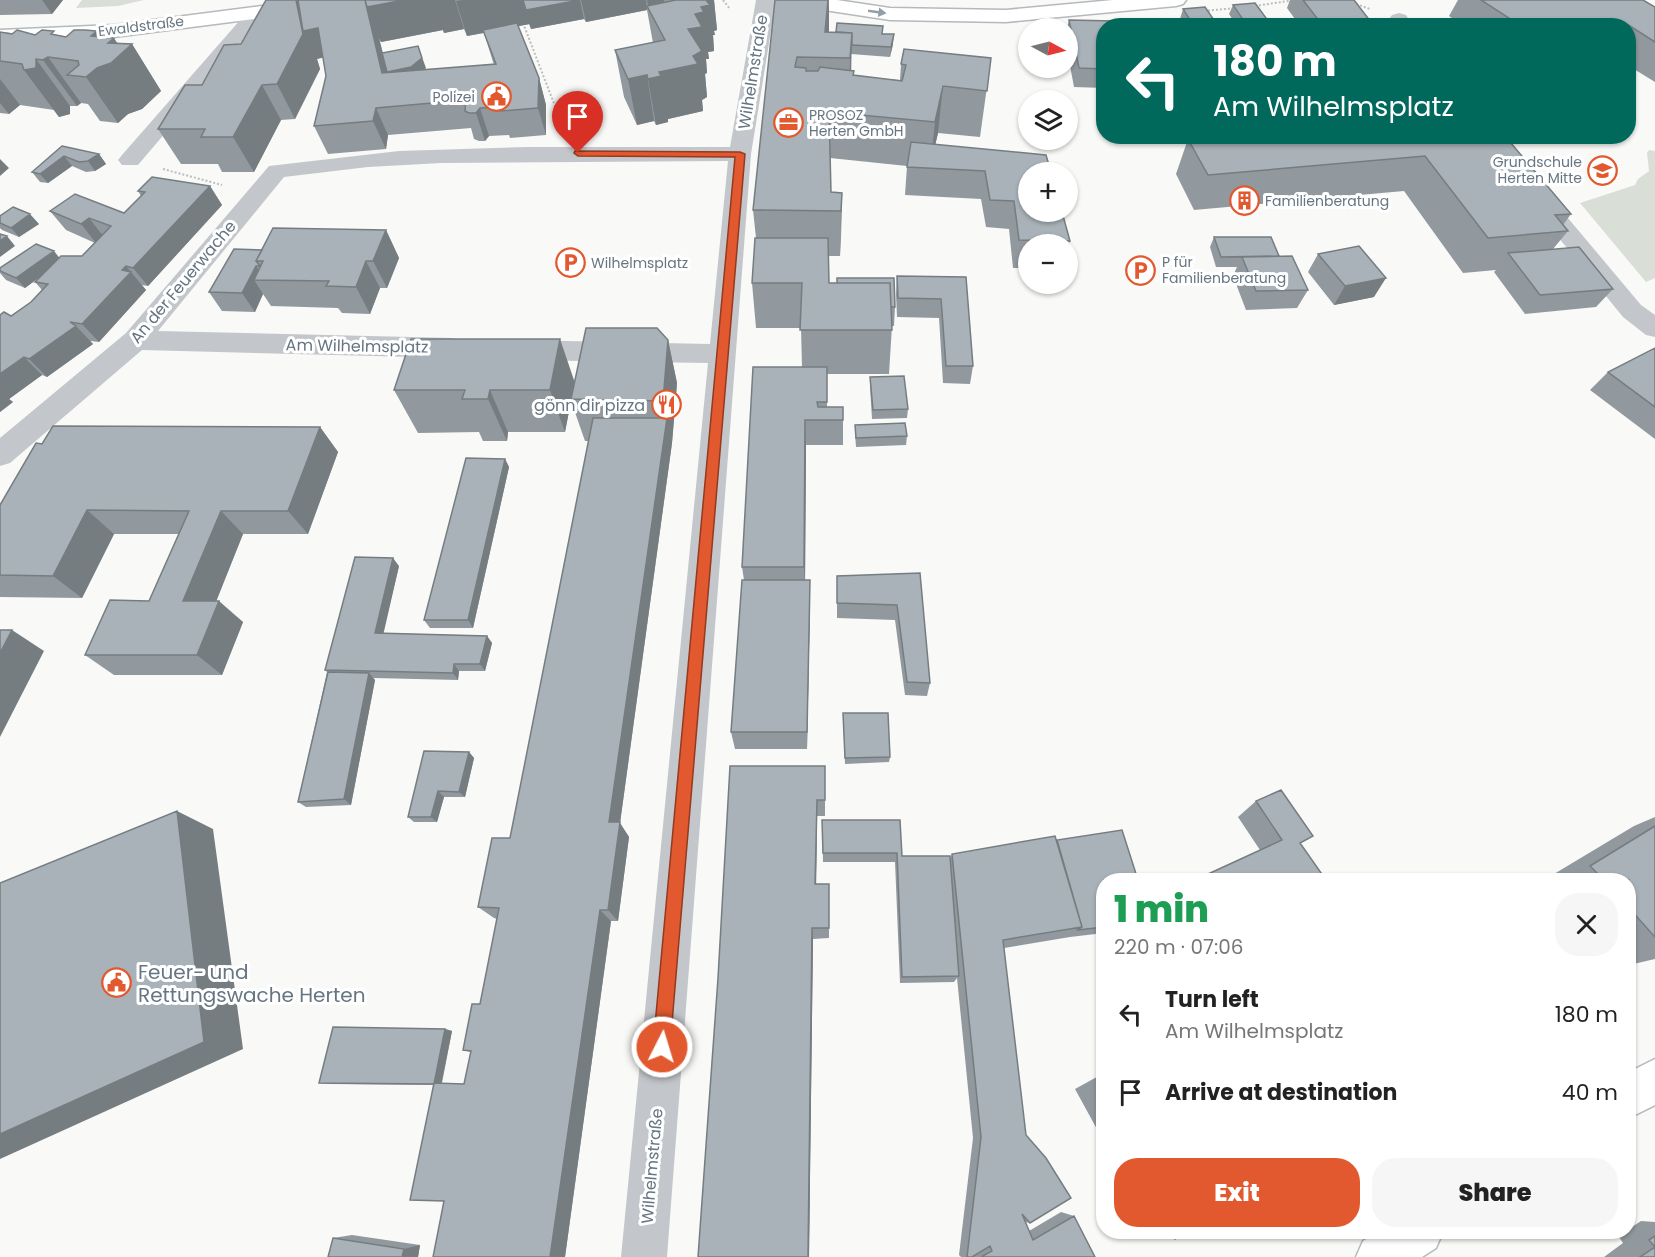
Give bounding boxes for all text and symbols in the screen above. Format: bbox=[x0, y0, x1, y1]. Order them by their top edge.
one-way arrow bbox=[867, 8, 886, 17]
street label: Ewaldstraße bbox=[97, 11, 185, 41]
street label: Wilhelmstraße bbox=[733, 13, 773, 131]
north arrow bbox=[1018, 18, 1078, 78]
map controls bbox=[1018, 18, 1078, 294]
text: 180 m bbox=[1213, 32, 1337, 91]
icon: left bbox=[1114, 42, 1192, 120]
public building icon: Polizei bbox=[480, 81, 512, 113]
place label: Polizei bbox=[433, 87, 475, 107]
text: Am Wilhelmsplatz bbox=[1213, 88, 1454, 125]
button: layers bbox=[1018, 90, 1078, 150]
pin bbox=[552, 91, 603, 153]
icon: arrive bbox=[561, 100, 594, 133]
place label: PROSOZ Herten GmbH bbox=[809, 105, 904, 141]
office icon: PROSOZ Herten GmbH bbox=[772, 107, 804, 139]
place label: Grundschule Herten Mitte bbox=[1493, 152, 1582, 188]
school or university icon: Grundschule Herten Mitte bbox=[1587, 154, 1619, 186]
button: + bbox=[1018, 162, 1078, 222]
building icon: Familienberatung bbox=[1228, 185, 1260, 217]
place label: Familienberatung bbox=[1265, 191, 1389, 211]
street label: An der Feuerwache bbox=[125, 215, 241, 348]
button: − bbox=[1018, 234, 1078, 294]
parking icon: Wilhelmsplatz bbox=[554, 247, 586, 279]
place label: P für Familienberatung bbox=[1162, 252, 1286, 288]
place label: Wilhelmsplatz bbox=[591, 253, 688, 273]
parking icon: P für Familienberatung bbox=[1125, 254, 1157, 286]
street label: Am Wilhelmsplatz bbox=[285, 333, 429, 359]
restaurant icon: gönn dir pizza bbox=[650, 389, 682, 421]
place label: gönn dir pizza bbox=[534, 394, 645, 417]
text: 1 min bbox=[1114, 884, 1209, 935]
button: close bbox=[1555, 893, 1618, 956]
text: 220 m · 07:06 bbox=[1114, 933, 1243, 961]
place label: Feuer- und Rettungswache Herten bbox=[138, 958, 365, 1009]
public building icon: Feuer- und Rettungswache Herten bbox=[101, 967, 133, 999]
text: Turn left bbox=[1165, 984, 1259, 1015]
icon: left bbox=[1114, 998, 1147, 1031]
text: 180 m bbox=[1555, 999, 1618, 1030]
position arrow bbox=[630, 1015, 694, 1079]
text: Am Wilhelmsplatz bbox=[1165, 1017, 1343, 1045]
icon: arrive bbox=[1114, 1076, 1147, 1109]
text: Arrive at destination bbox=[1165, 1077, 1397, 1108]
text: 40 m bbox=[1562, 1077, 1618, 1108]
street label: Wilhelmstraße bbox=[635, 1107, 669, 1225]
button: Exit bbox=[1114, 1158, 1360, 1227]
button: Share bbox=[1372, 1158, 1618, 1227]

